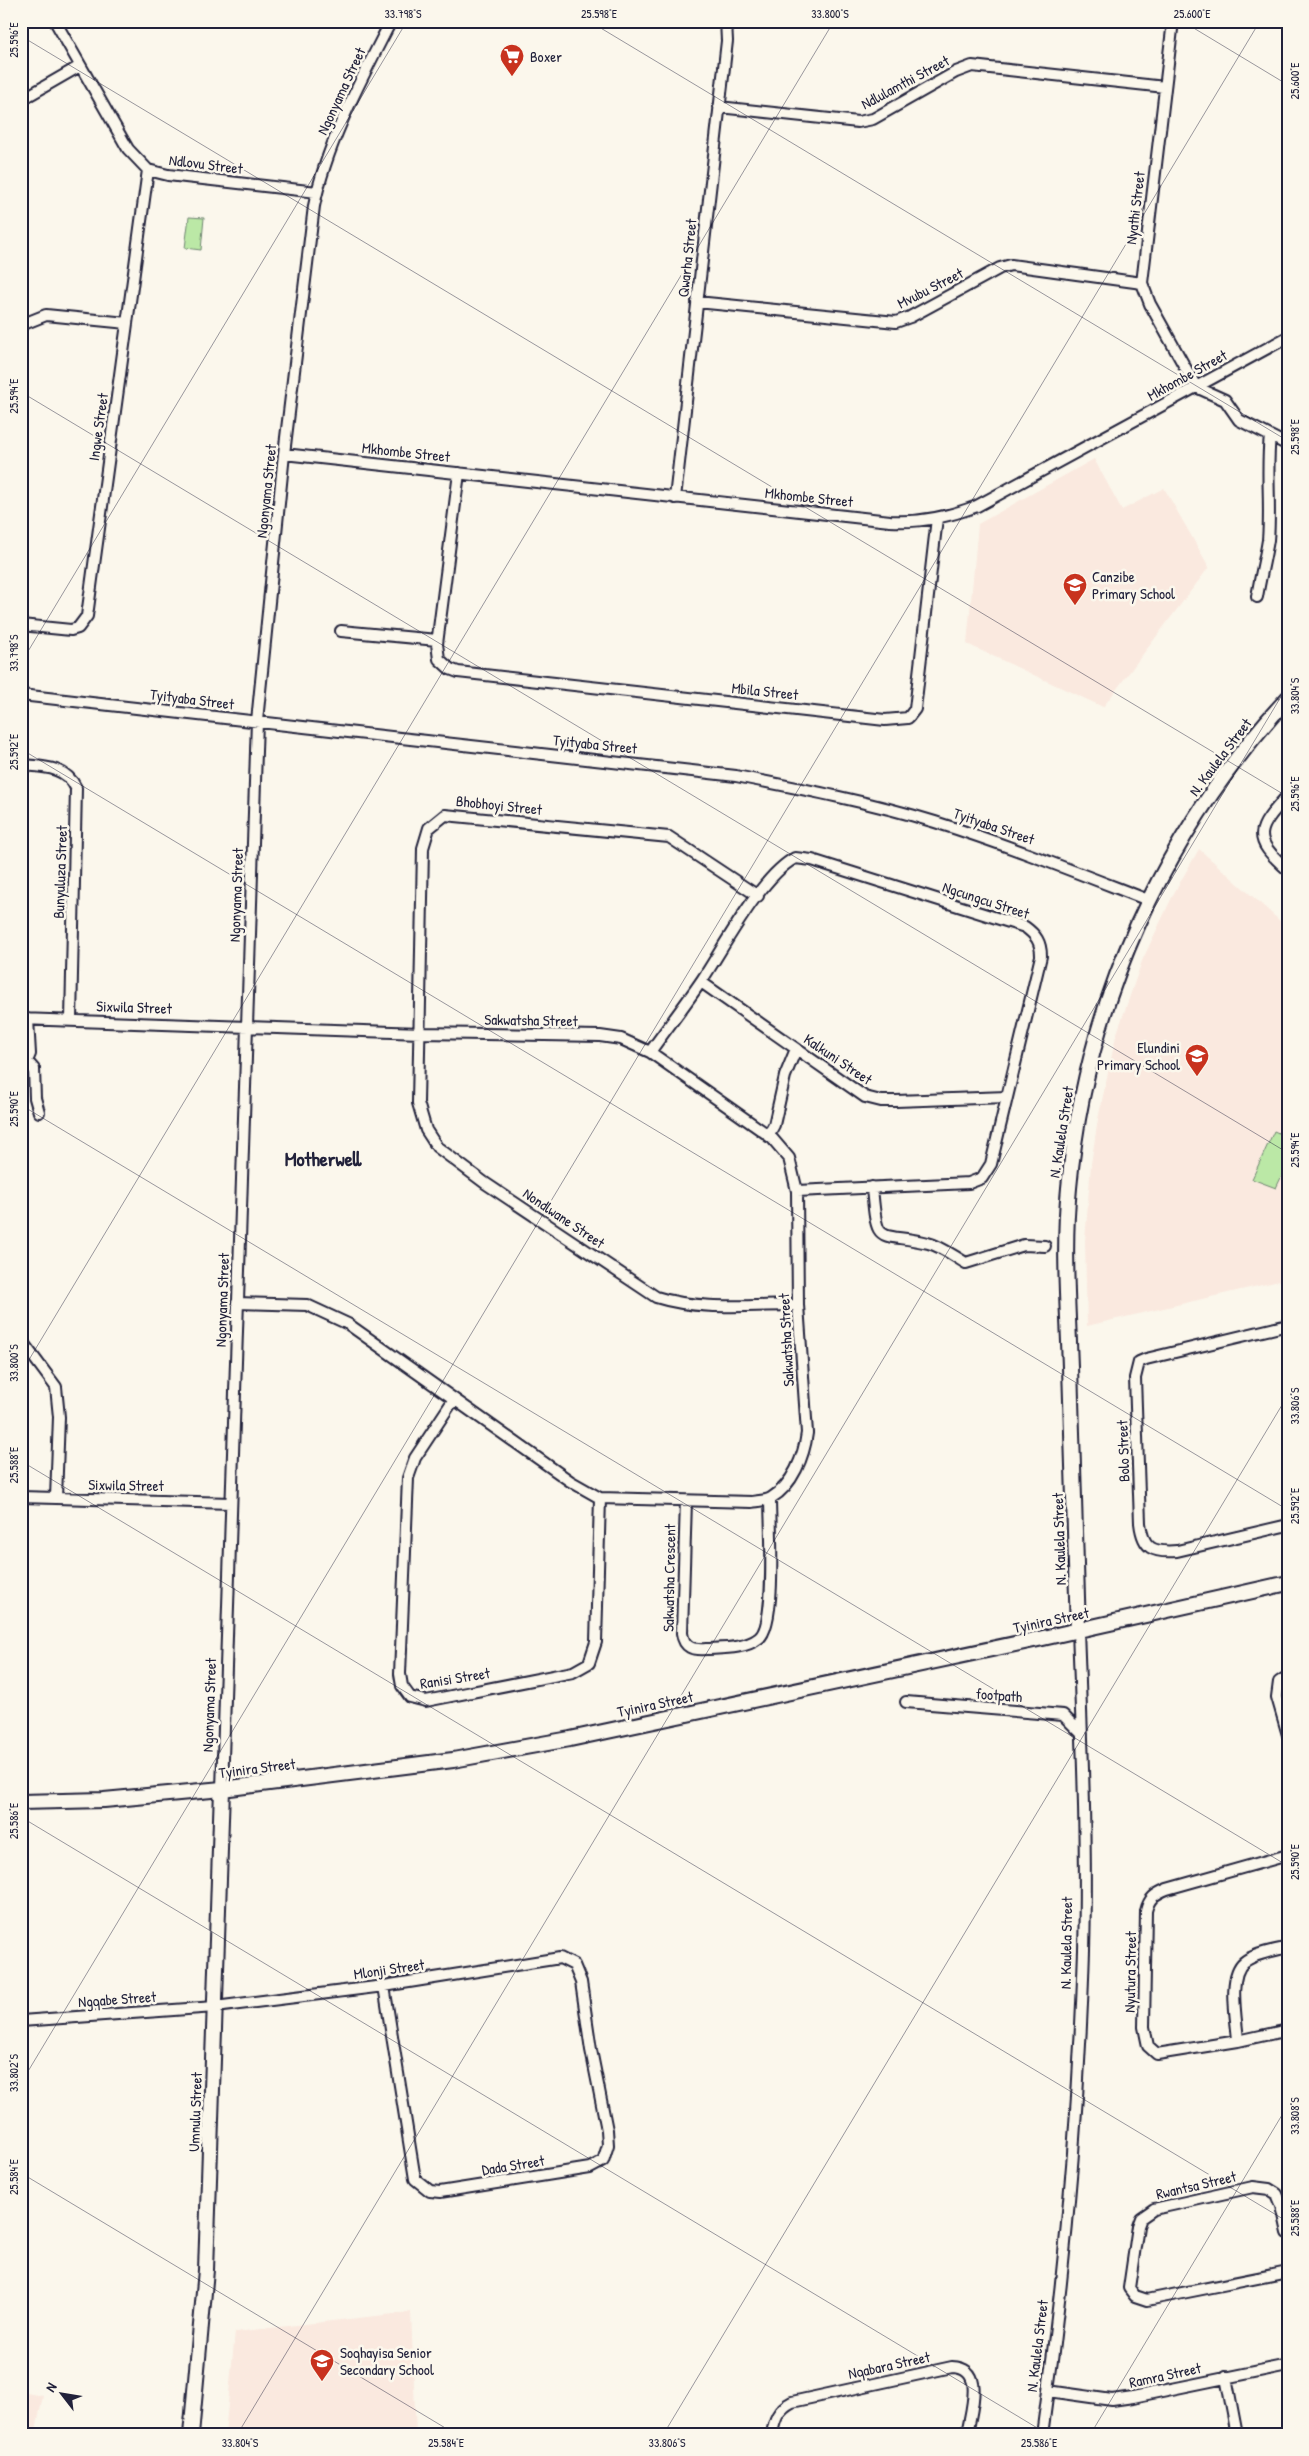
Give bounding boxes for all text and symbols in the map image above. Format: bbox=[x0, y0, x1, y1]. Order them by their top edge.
text: 33.798°S bbox=[384, 5, 422, 22]
text: 25.598°E bbox=[581, 5, 618, 22]
text: 33.800°S bbox=[811, 5, 849, 22]
text: 25.600°E bbox=[1174, 5, 1211, 22]
text: 25.596°E bbox=[5, 22, 22, 58]
street label: Ngonyama Street bbox=[312, 43, 371, 138]
supermarket icon: Boxer bbox=[499, 43, 525, 77]
place label: Boxer bbox=[530, 46, 562, 67]
street label: Ndlulamthi Street bbox=[857, 50, 954, 114]
text: 25.600°E bbox=[1286, 62, 1303, 99]
street label: Ndlovu Street bbox=[168, 149, 245, 179]
street label: Nyathi Street bbox=[1120, 169, 1150, 246]
street label: Qwarha Street bbox=[672, 217, 702, 298]
street label: Mvubu Street bbox=[893, 262, 967, 314]
street label: Mkhombe Street bbox=[1143, 344, 1231, 406]
text: 25.594°E bbox=[5, 378, 22, 414]
street label: Ingwe Street bbox=[83, 391, 113, 462]
text: 25.598°E bbox=[1286, 418, 1303, 455]
street label: Mkhombe Street bbox=[361, 437, 452, 467]
street label: Ngonyama Street bbox=[251, 442, 281, 539]
street label: Mkhombe Street bbox=[764, 482, 855, 512]
place label: Canzibe Primary School bbox=[1092, 566, 1175, 604]
school or university icon: Canzibe Primary School bbox=[1062, 572, 1088, 606]
text: 33.798°S bbox=[5, 634, 22, 672]
street label: Mbila Street bbox=[731, 677, 800, 705]
text: 33.804°S bbox=[1286, 677, 1303, 714]
street label: Tyityaba Street bbox=[149, 683, 236, 715]
street label: N. Kaulela Street bbox=[1184, 713, 1257, 800]
street label: Tyityaba Street bbox=[552, 729, 639, 759]
text: 25.592°E bbox=[5, 733, 22, 770]
text: 25.596°E bbox=[1286, 776, 1303, 812]
street label: Bhobhoyi Street bbox=[455, 790, 544, 820]
street label: Tyityaba Street bbox=[951, 802, 1038, 850]
street label: Bunyuluza Street bbox=[48, 824, 72, 919]
street label: Ngonyama Street bbox=[224, 847, 248, 942]
street label: Ngcungcu Street bbox=[940, 876, 1033, 924]
street label: Sixwila Street bbox=[96, 995, 173, 1019]
street label: Sakwatsha Street bbox=[484, 1009, 579, 1031]
street label: Kalkuni Street bbox=[800, 1028, 877, 1090]
place label: Elundini Primary School bbox=[1097, 1037, 1180, 1075]
school or university icon: Elundini Primary School bbox=[1184, 1043, 1210, 1077]
street label: N. Kaulela Street bbox=[1043, 1084, 1079, 1179]
text: 25.590°E bbox=[5, 1090, 22, 1127]
text: 25.594°E bbox=[1286, 1132, 1303, 1168]
district label: Motherwell bbox=[285, 1145, 363, 1172]
street label: Nondlwane Street bbox=[519, 1183, 610, 1254]
street label: Ngonyama Street bbox=[210, 1252, 234, 1347]
street label: Sakwatsha Street bbox=[773, 1292, 799, 1387]
text: 33.800°S bbox=[5, 1344, 22, 1382]
text: 33.806°S bbox=[1286, 1387, 1303, 1424]
street label: Bolo Street bbox=[1111, 1419, 1135, 1482]
text: 25.588°E bbox=[5, 1446, 22, 1483]
street label: Sixwila Street bbox=[88, 1474, 165, 1496]
text: 25.592°E bbox=[1286, 1487, 1303, 1524]
street label: N. Kaulela Street bbox=[1047, 1492, 1071, 1586]
street label: Sakwatsha Crescent bbox=[658, 1523, 680, 1632]
street label: Tyinira Street bbox=[1011, 1602, 1092, 1638]
street label: Ngonyama Street bbox=[197, 1657, 221, 1752]
street label: Ranisi Street bbox=[419, 1662, 492, 1694]
street label: footpath bbox=[975, 1683, 1023, 1707]
street label: Tyinira Street bbox=[615, 1686, 696, 1722]
street label: Tyinira Street bbox=[218, 1753, 297, 1783]
text: 25.586°E bbox=[5, 1802, 22, 1839]
text: 25.590°E bbox=[1286, 1843, 1303, 1880]
street label: N. Kaulela Street bbox=[1055, 1896, 1077, 1989]
street label: Nyutura Street bbox=[1119, 1930, 1141, 2013]
street label: Mlonji Street bbox=[352, 1954, 426, 1984]
street label: Ngqabe Street bbox=[77, 1986, 157, 2012]
text: 33.802°S bbox=[5, 2054, 22, 2092]
street label: Umnulu Street bbox=[183, 2071, 207, 2152]
text: 33.808°S bbox=[1286, 2097, 1303, 2135]
street label: Dada Street bbox=[480, 2150, 547, 2180]
text: 25.584°E bbox=[5, 2158, 22, 2195]
street label: Rwantsa Street bbox=[1154, 2165, 1239, 2204]
text: 25.588°E bbox=[1286, 2199, 1303, 2236]
street label: N. Kaulela Street bbox=[1021, 2298, 1053, 2393]
place label: Soqhayisa Senior Secondary School bbox=[340, 2342, 434, 2380]
street label: Nqabara Street bbox=[846, 2346, 933, 2384]
school or university icon: Soqhayisa Senior Secondary School bbox=[309, 2348, 335, 2382]
street label: Ramra Street bbox=[1127, 2357, 1204, 2393]
north arrow bbox=[38, 2368, 88, 2418]
text: N bbox=[40, 2378, 61, 2395]
text: 33.804°S bbox=[222, 2434, 259, 2451]
text: 25.584°E bbox=[428, 2434, 465, 2451]
text: 33.806°S bbox=[649, 2434, 686, 2451]
text: 25.586°E bbox=[1021, 2434, 1058, 2451]

